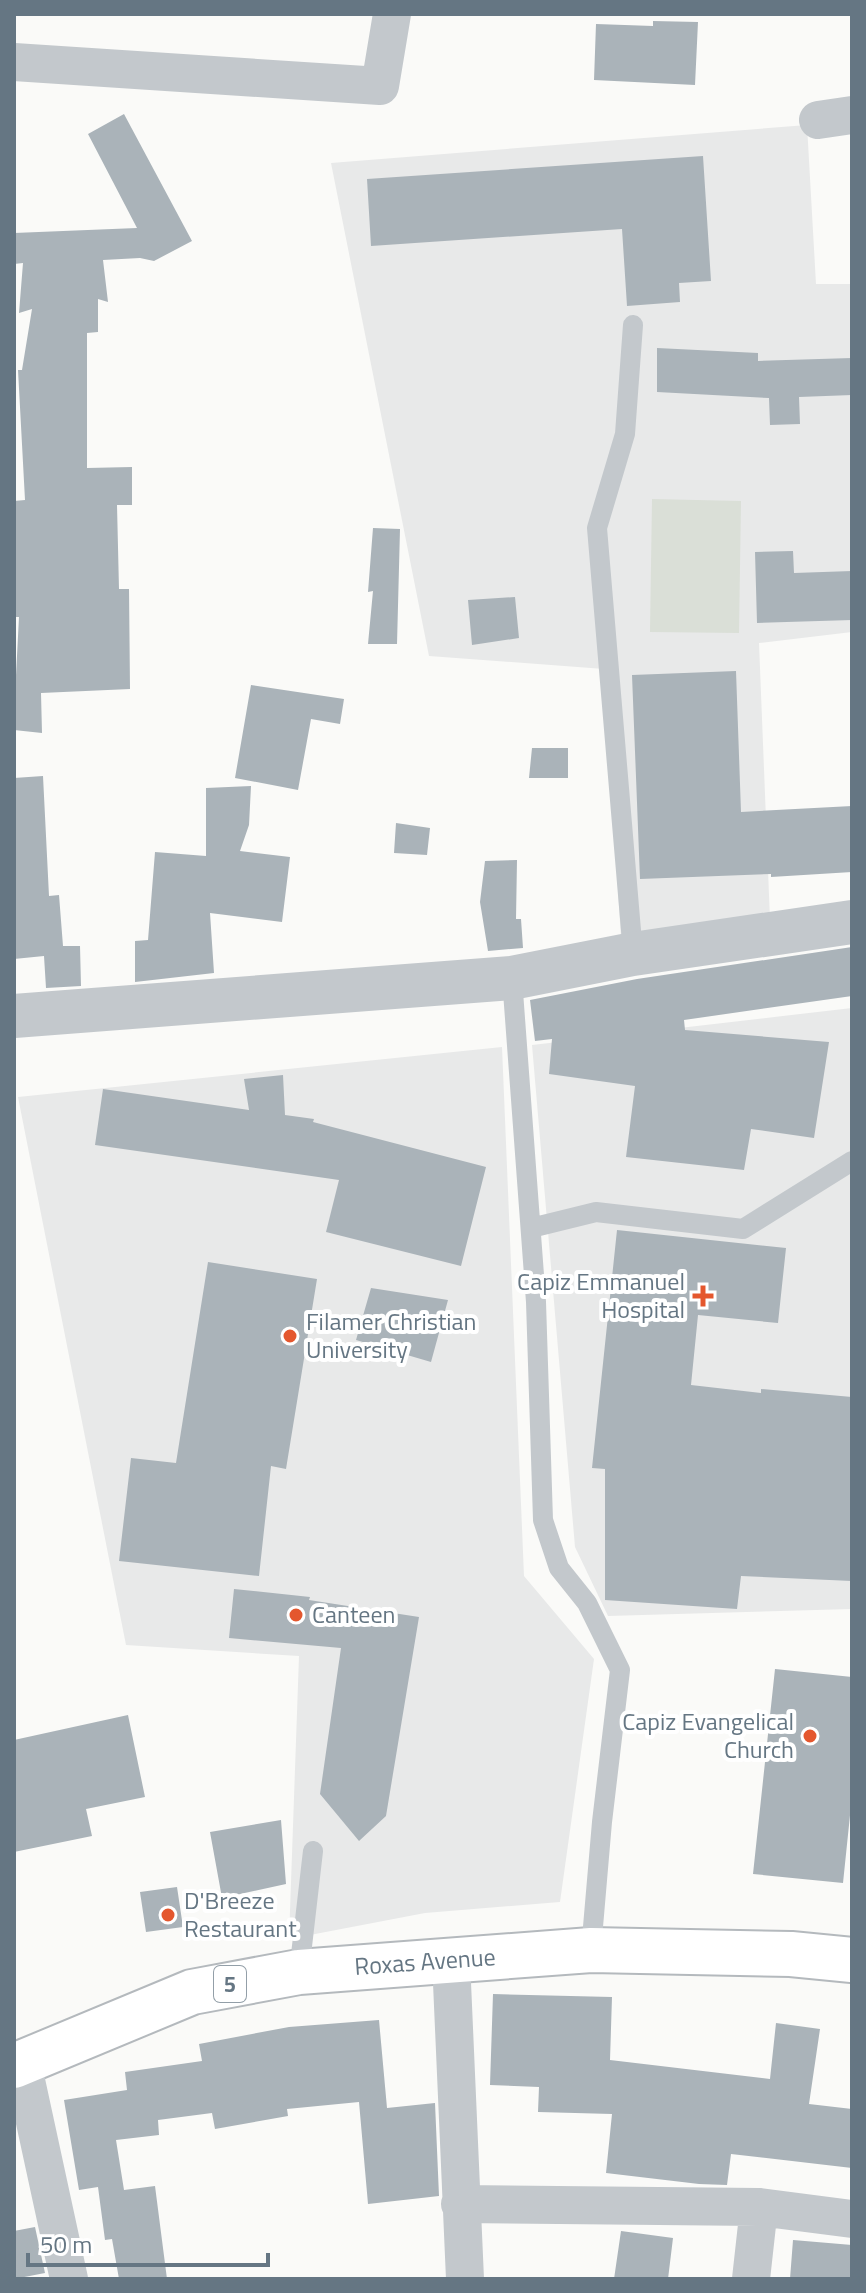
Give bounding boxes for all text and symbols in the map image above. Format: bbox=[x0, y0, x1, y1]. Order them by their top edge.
place label: Capiz Emmanuel Hospital bbox=[517, 1263, 685, 1327]
marker: Capiz Emmanuel Hospital bbox=[692, 1285, 714, 1307]
place label: Filamer Christian University bbox=[306, 1303, 476, 1367]
marker: Filamer Christian University bbox=[281, 1327, 299, 1345]
place label: Canteen bbox=[312, 1596, 395, 1632]
marker: Canteen bbox=[287, 1606, 305, 1624]
place label: Capiz Evangelical Church bbox=[622, 1703, 794, 1767]
marker: Capiz Evangelical Church bbox=[801, 1727, 819, 1745]
place label: D'Breeze Restaurant bbox=[184, 1882, 297, 1946]
marker: D'Breeze Restaurant bbox=[159, 1906, 177, 1924]
street label: Roxas Avenue bbox=[353, 1938, 497, 1984]
road number: 5 bbox=[214, 1966, 246, 2002]
scale bar bbox=[28, 2217, 268, 2267]
text: 50 m bbox=[40, 2226, 92, 2262]

